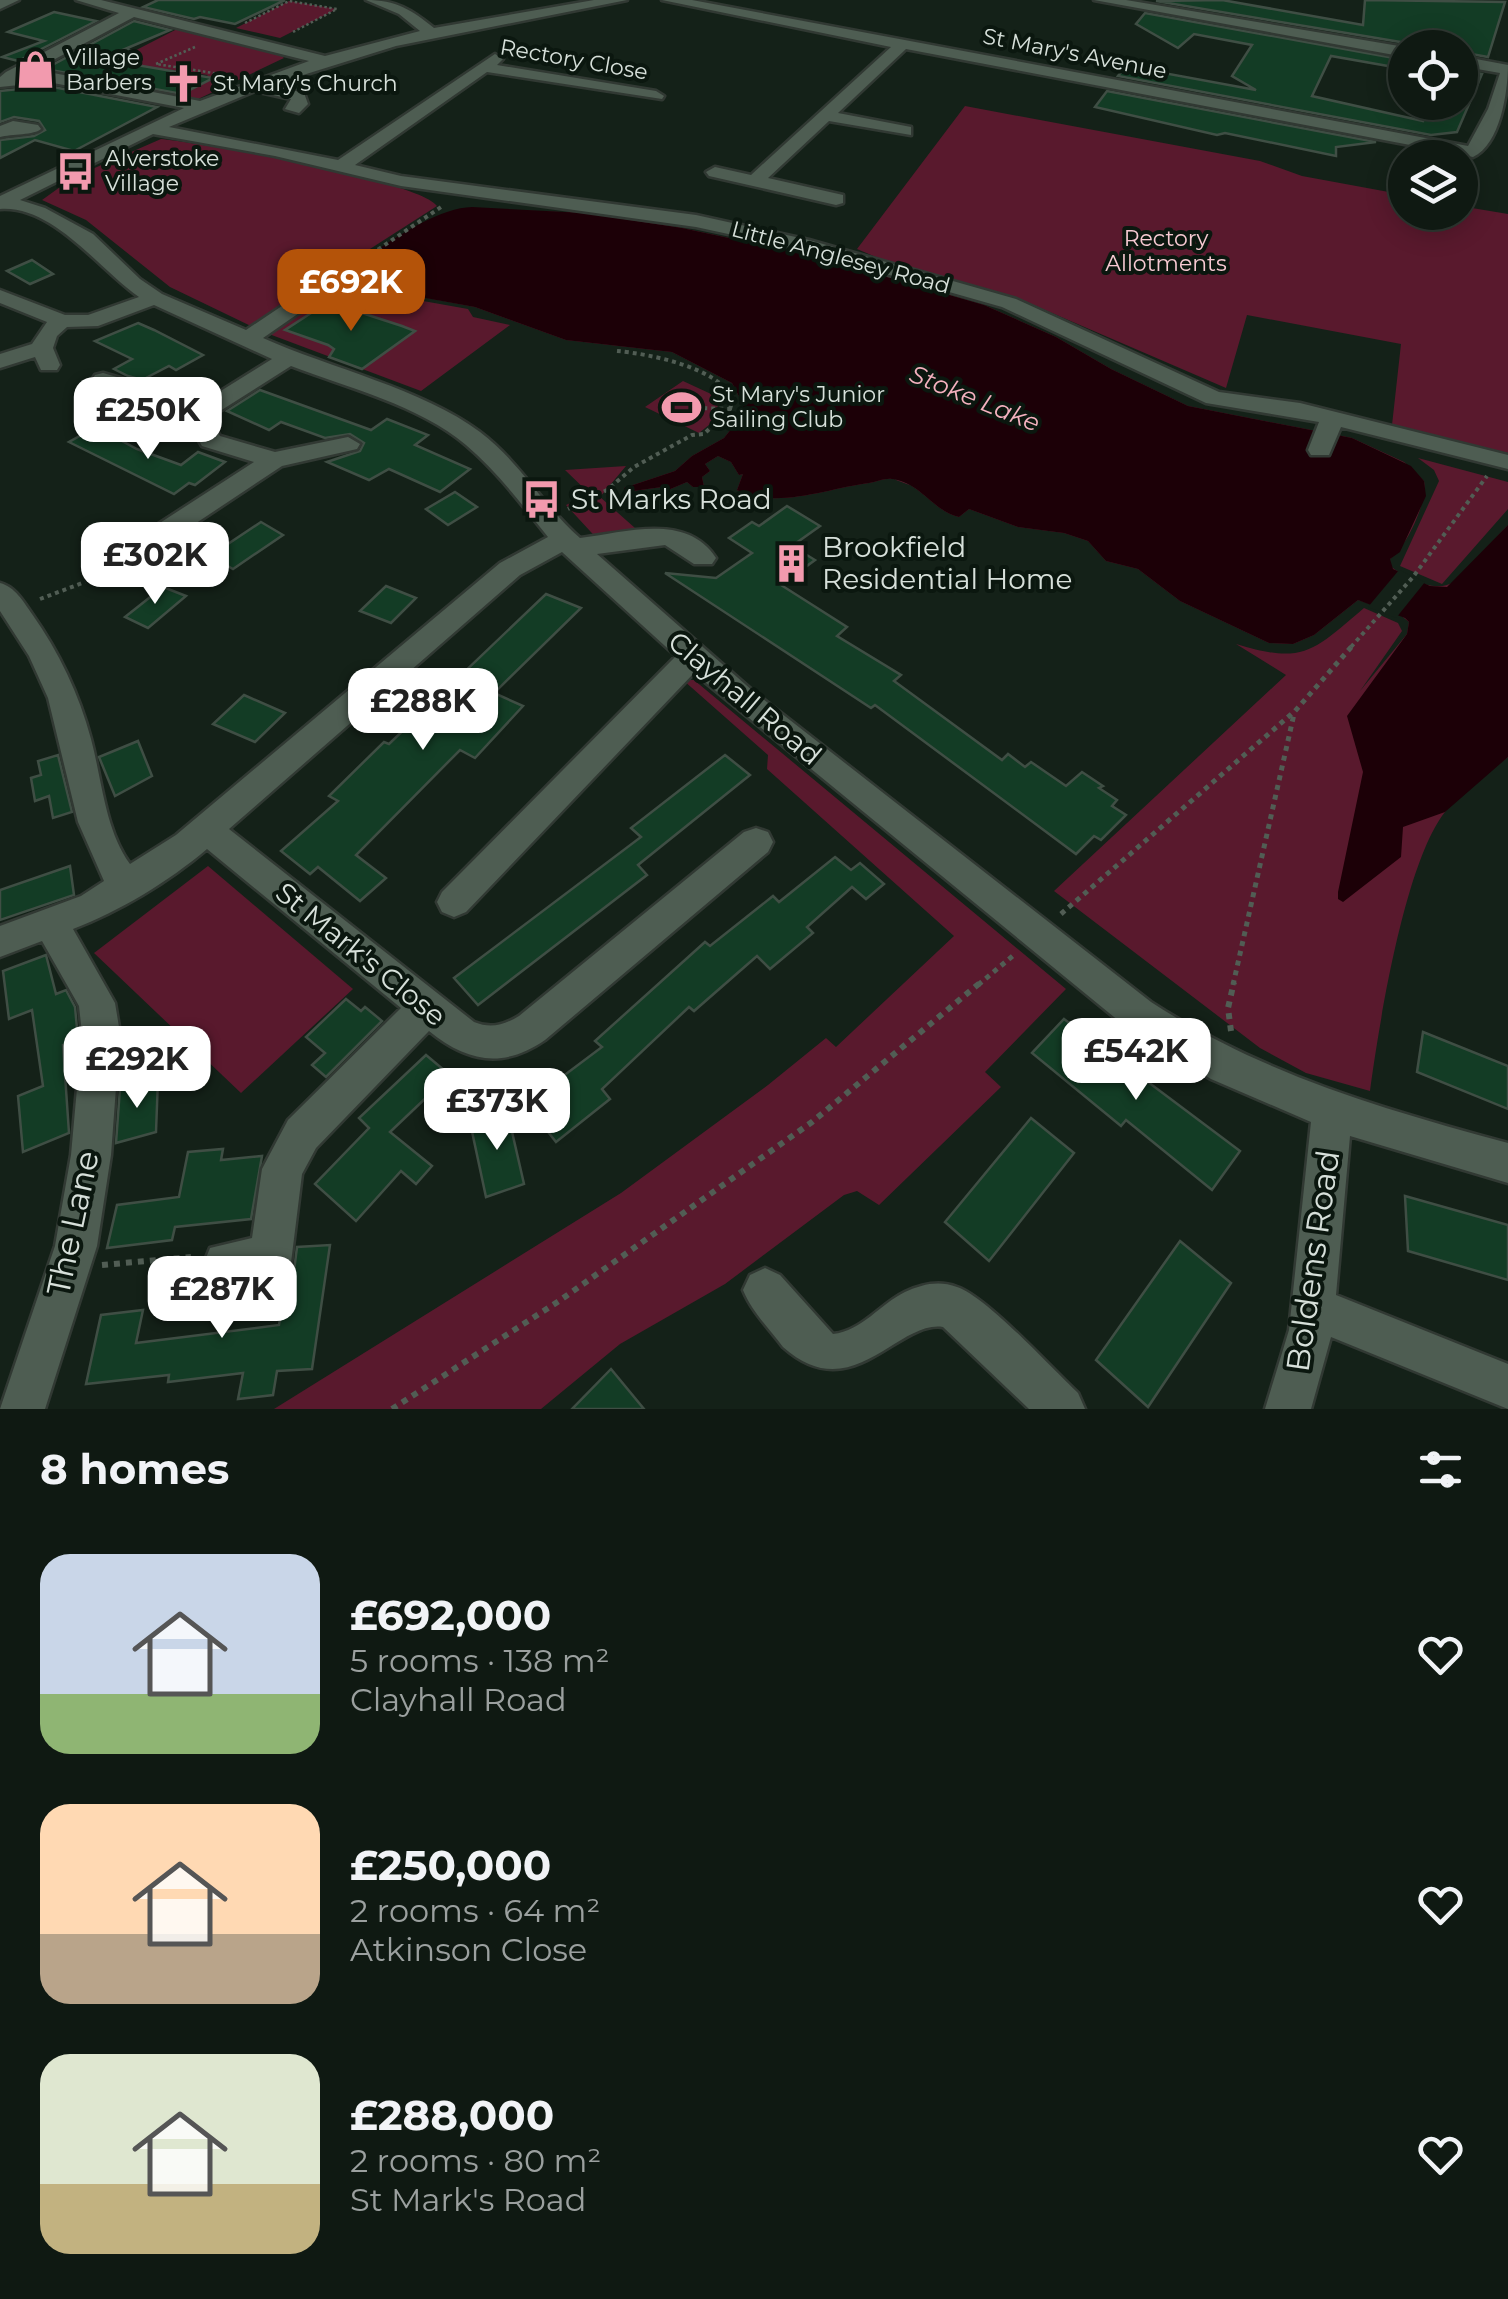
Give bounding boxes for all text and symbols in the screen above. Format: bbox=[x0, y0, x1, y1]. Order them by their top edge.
street label: St Mary's Avenue bbox=[981, 22, 1169, 85]
map controls bbox=[1388, 30, 1478, 230]
button: locate bbox=[1388, 30, 1478, 120]
street label: Rectory Close bbox=[498, 33, 650, 86]
place label: Village Barbers bbox=[66, 44, 152, 96]
shop icon: Village Barbers bbox=[15, 49, 57, 91]
church icon: St Mary's Church bbox=[162, 62, 204, 104]
place label: St Mary's Church bbox=[213, 70, 398, 97]
button: layers bbox=[1388, 140, 1478, 230]
place label: Alverstoke Village bbox=[105, 145, 219, 197]
bus stop icon: Alverstoke Village bbox=[54, 150, 96, 192]
street label: Little Anglesey Road bbox=[729, 215, 953, 300]
park label: Rectory Allotments bbox=[1105, 225, 1227, 277]
pin: £692K bbox=[281, 249, 421, 334]
text: £692K bbox=[299, 262, 403, 301]
water label: Stoke Lake bbox=[906, 358, 1044, 438]
pin: £250K bbox=[78, 377, 218, 462]
place label: St Mary's Junior Sailing Club bbox=[712, 381, 885, 433]
sports icon: St Mary's Junior Sailing Club bbox=[661, 386, 703, 428]
text: £250K bbox=[96, 390, 200, 429]
bus stop icon: St Marks Road bbox=[520, 478, 562, 520]
place label: St Marks Road bbox=[571, 482, 772, 516]
pin: £302K bbox=[85, 522, 225, 607]
place label: Brookfield Residential Home bbox=[822, 530, 1072, 596]
text: £302K bbox=[103, 535, 207, 574]
building icon: Brookfield Residential Home bbox=[771, 542, 813, 584]
street label: Clayhall Road bbox=[661, 624, 829, 772]
pin: £288K bbox=[353, 668, 493, 753]
text: £288K bbox=[370, 681, 476, 720]
street label: St Mark's Close bbox=[269, 875, 453, 1033]
pin: £542K bbox=[1066, 1018, 1206, 1103]
pin: £292K bbox=[67, 1026, 207, 1111]
text: £542K bbox=[1084, 1031, 1188, 1070]
text: £292K bbox=[86, 1039, 188, 1078]
pin: £373K bbox=[427, 1068, 567, 1153]
text: £373K bbox=[446, 1081, 548, 1120]
street label: The Lane bbox=[38, 1147, 107, 1299]
street label: Boldens Road bbox=[1278, 1148, 1347, 1374]
pin: £287K bbox=[152, 1256, 292, 1341]
text: £287K bbox=[170, 1269, 274, 1308]
icon: filters bbox=[1413, 1442, 1468, 1497]
text: 8 homes bbox=[40, 1443, 229, 1495]
text: £692,000 bbox=[350, 1589, 551, 1641]
icon: home bbox=[120, 1594, 240, 1714]
icon: heart bbox=[1413, 1627, 1468, 1682]
text: 5 rooms · 138 m² bbox=[350, 1641, 610, 1680]
text: Clayhall Road bbox=[350, 1680, 567, 1719]
text: £250,000 bbox=[350, 1839, 551, 1891]
icon: home bbox=[120, 1844, 240, 1964]
icon: heart bbox=[1413, 1877, 1468, 1932]
text: 2 rooms · 64 m² bbox=[350, 1891, 600, 1930]
text: Atkinson Close bbox=[350, 1930, 587, 1969]
text: £288,000 bbox=[350, 2089, 554, 2141]
icon: home bbox=[120, 2094, 240, 2214]
icon: heart bbox=[1413, 2127, 1468, 2182]
text: 2 rooms · 80 m² bbox=[350, 2141, 601, 2180]
text: St Mark's Road bbox=[350, 2180, 586, 2219]

